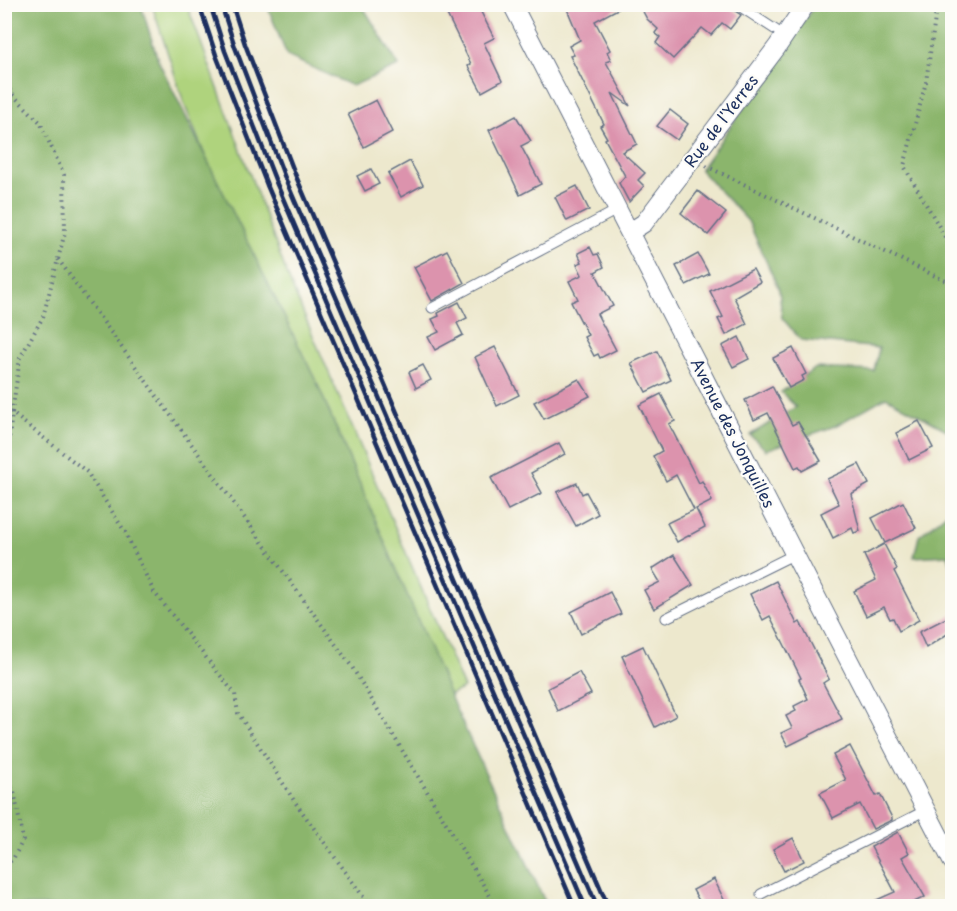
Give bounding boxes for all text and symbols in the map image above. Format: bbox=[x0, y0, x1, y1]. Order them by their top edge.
street label: Rue de l'Yerres bbox=[677, 69, 763, 172]
street label: Avenue des Jonquilles bbox=[686, 354, 782, 512]

